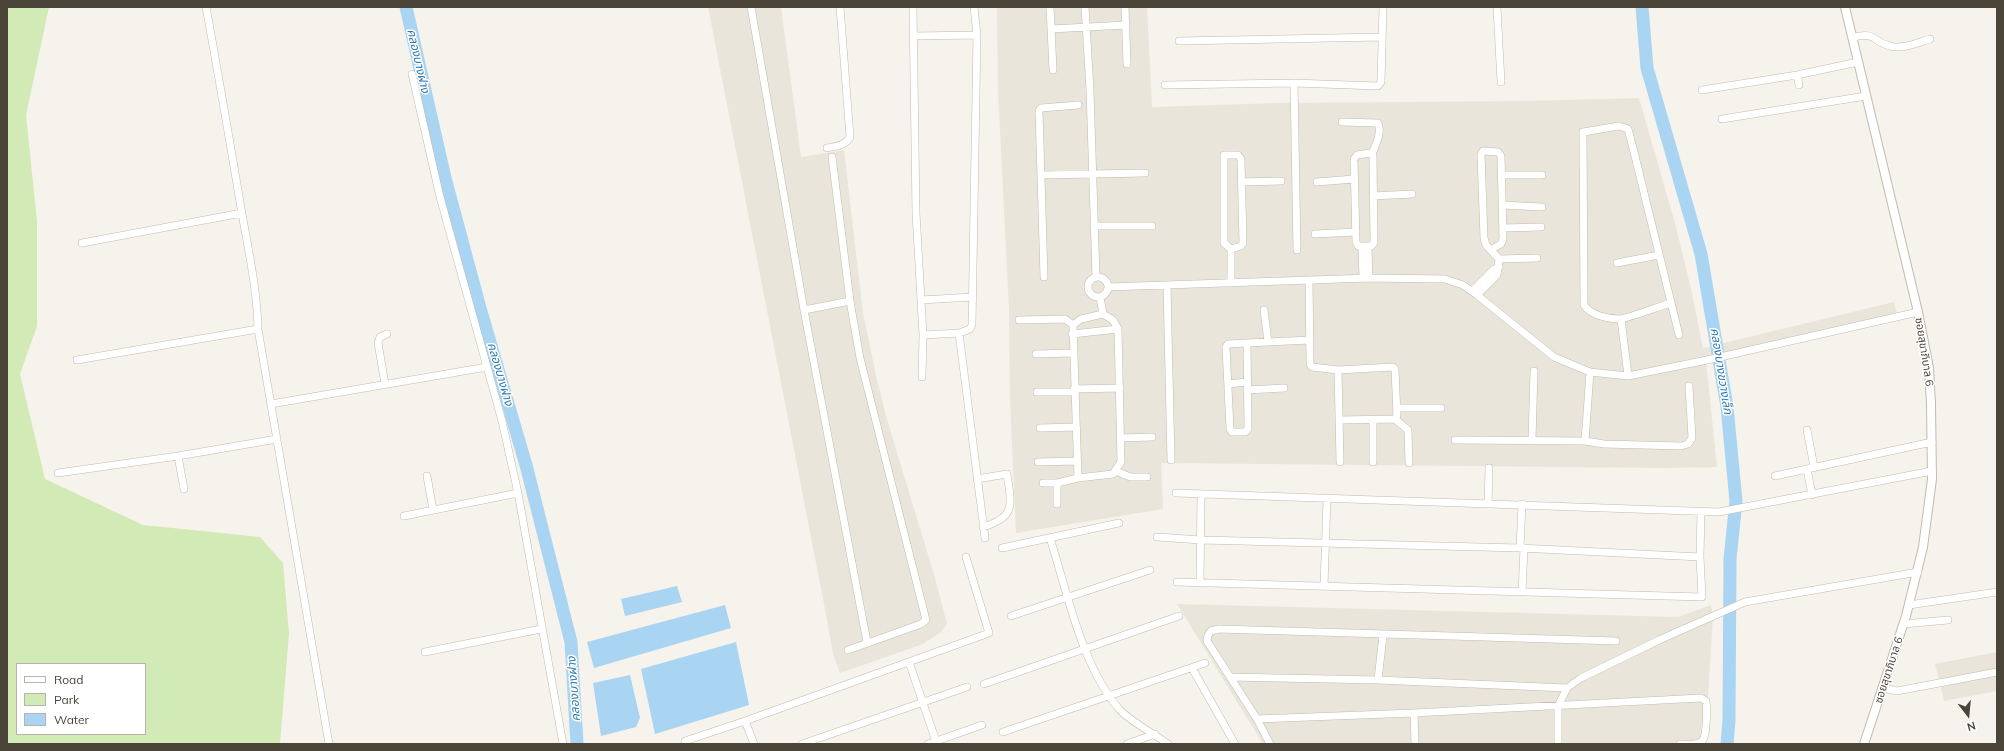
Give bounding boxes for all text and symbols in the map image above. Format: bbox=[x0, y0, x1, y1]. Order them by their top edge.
water label: คลองบางฝาง bbox=[404, 28, 432, 94]
street label: ซอยสุขาภิบาล 6 bbox=[1912, 317, 1936, 387]
water label: คลองบางขวางเล็ก bbox=[1707, 327, 1735, 415]
water label: คลองบางฝาง bbox=[484, 341, 516, 407]
street label: ซอยสุขาภิบาล 6 bbox=[1872, 635, 1906, 705]
water label: คลองบางฝาง bbox=[565, 656, 583, 722]
legend bbox=[16, 663, 146, 735]
text: Road bbox=[54, 672, 83, 687]
text: Park bbox=[54, 692, 79, 707]
north arrow bbox=[1948, 695, 1988, 735]
text: Water bbox=[54, 712, 89, 727]
text: N bbox=[1965, 719, 1977, 734]

